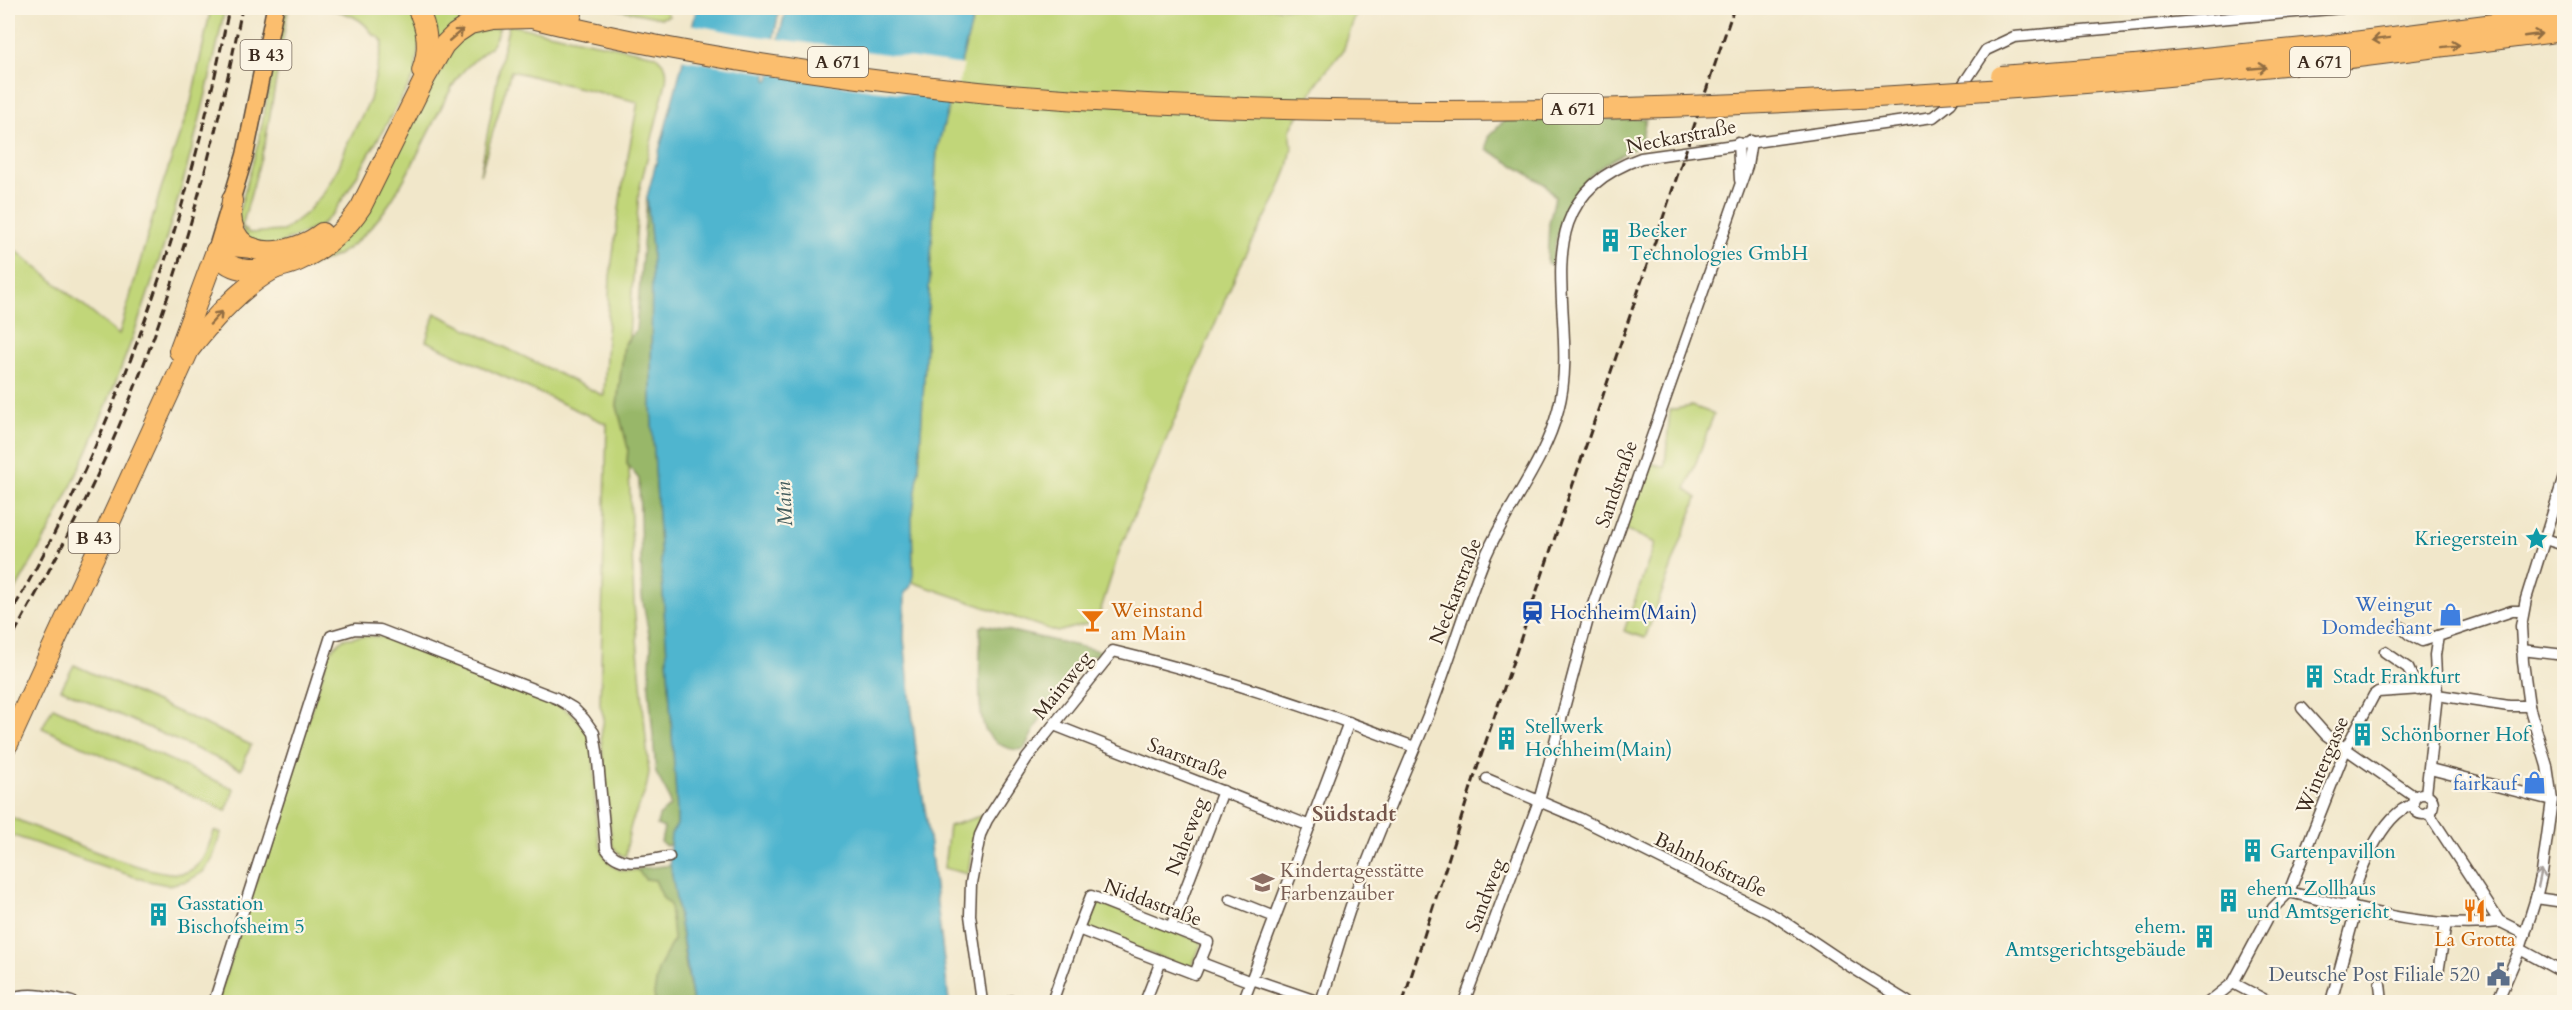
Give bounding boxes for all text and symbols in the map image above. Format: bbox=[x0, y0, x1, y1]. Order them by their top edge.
one-way arrow bbox=[448, 28, 464, 41]
one-way arrow bbox=[2523, 30, 2543, 41]
one-way arrow bbox=[2372, 34, 2392, 45]
road number: B 43 bbox=[240, 40, 292, 70]
one-way arrow bbox=[2441, 41, 2461, 52]
road number: A 671 bbox=[808, 47, 868, 77]
road number: A 671 bbox=[2290, 47, 2350, 77]
one-way arrow bbox=[2247, 62, 2267, 73]
road number: A 671 bbox=[1543, 94, 1603, 124]
street label: Neckarstraße bbox=[1624, 113, 1739, 160]
place label: Becker Technologies GmbH bbox=[1628, 217, 1808, 267]
building icon: Becker Technologies GmbH bbox=[1597, 228, 1623, 254]
one-way arrow bbox=[209, 310, 223, 325]
street label: Sandstraße bbox=[1589, 437, 1644, 531]
water label: Main bbox=[769, 480, 800, 527]
road number: B 43 bbox=[68, 523, 119, 553]
place label: Kriegerstein bbox=[2414, 525, 2519, 552]
place icon: Kriegerstein bbox=[2523, 525, 2549, 551]
street label: Neckarstraße bbox=[1423, 534, 1488, 648]
place label: Weingut Domdechant bbox=[2322, 591, 2433, 641]
place label: Weinstand am Main bbox=[1110, 597, 1203, 647]
station icon: Hochheim(Main) bbox=[1519, 599, 1545, 625]
place label: Hochheim(Main) bbox=[1550, 599, 1697, 626]
shop icon: Weingut Domdechant bbox=[2437, 602, 2463, 628]
bar icon: Weinstand am Main bbox=[1080, 608, 1106, 634]
street label: Mainweg bbox=[1026, 645, 1099, 725]
building icon: Stadt Frankfurt bbox=[2302, 663, 2328, 689]
place label: Stadt Frankfurt bbox=[2333, 663, 2461, 690]
street label: Wintergasse bbox=[2289, 712, 2355, 819]
place label: Stellwerk Hochheim(Main) bbox=[1525, 713, 1672, 763]
building icon: Schönborner Hof bbox=[2350, 721, 2376, 747]
place label: Schönborner Hof bbox=[2381, 721, 2532, 748]
building icon: Stellwerk Hochheim(Main) bbox=[1494, 725, 1520, 751]
street label: Saarstraße bbox=[1144, 731, 1232, 786]
place label: fairkauf bbox=[2453, 770, 2520, 797]
shop icon: fairkauf bbox=[2522, 770, 2548, 796]
street label: Naheweg bbox=[1159, 792, 1214, 879]
district label: Südstadt bbox=[1312, 799, 1396, 829]
street label: Bahnhofstraße bbox=[1650, 825, 1772, 903]
building icon: Gartenpavillon bbox=[2239, 838, 2265, 864]
place label: Gartenpavillon bbox=[2270, 838, 2397, 865]
street label: Sandweg bbox=[1459, 854, 1512, 936]
place label: Kindertagesstätte Farbenzauber bbox=[1280, 857, 1424, 907]
school or university icon: Kindertagesstätte Farbenzauber bbox=[1249, 869, 1275, 895]
one-way arrow bbox=[2535, 869, 2547, 888]
street label: Niddastraße bbox=[1100, 872, 1206, 933]
place label: ehem. Zollhaus und Amtsgericht bbox=[2247, 875, 2390, 925]
building icon: ehem. Zollhaus und Amtsgericht bbox=[2216, 887, 2242, 913]
place label: Gasstation Bischofsheim 5 bbox=[177, 890, 305, 940]
restaurant icon: La Grotta bbox=[2462, 898, 2488, 924]
building icon: Gasstation Bischofsheim 5 bbox=[146, 901, 172, 927]
place label: ehem. Amtsgerichtsgebäude bbox=[2005, 913, 2186, 963]
building icon: ehem. Amtsgerichtsgebäude bbox=[2191, 924, 2217, 950]
place label: La Grotta bbox=[2434, 926, 2516, 953]
place label: Deutsche Post Filiale 520 bbox=[2268, 961, 2480, 988]
public building icon: Deutsche Post Filiale 520 bbox=[2485, 961, 2511, 987]

